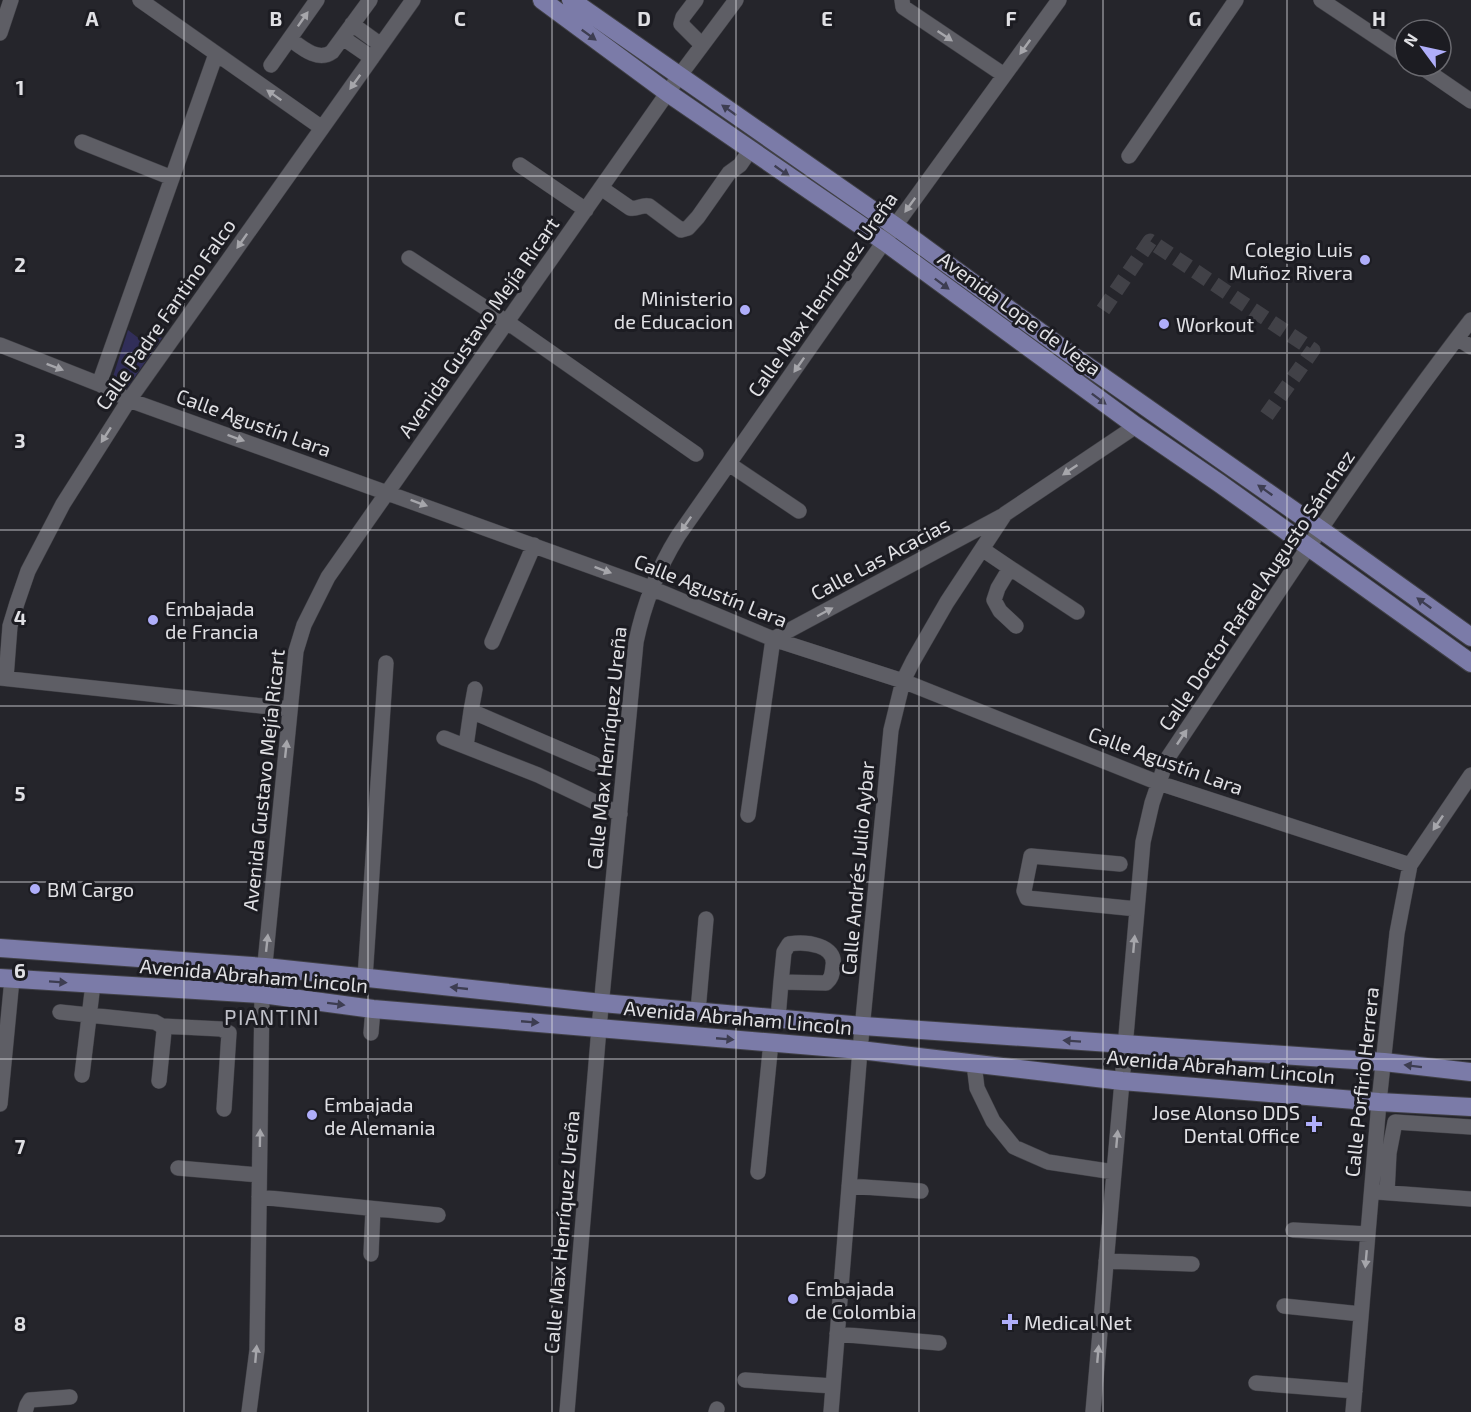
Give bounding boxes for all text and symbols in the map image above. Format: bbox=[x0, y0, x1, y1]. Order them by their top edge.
text: A bbox=[85, 6, 99, 30]
text: B bbox=[270, 6, 282, 30]
text: C bbox=[454, 6, 466, 30]
text: D bbox=[637, 6, 651, 30]
text: E bbox=[821, 6, 833, 30]
text: F bbox=[1005, 6, 1017, 30]
text: G bbox=[1189, 6, 1201, 30]
text: H bbox=[1372, 6, 1386, 30]
one-way arrow bbox=[297, 12, 309, 28]
north arrow bbox=[1393, 18, 1453, 78]
one-way arrow bbox=[581, 28, 596, 40]
one-way arrow bbox=[937, 30, 953, 41]
text: N bbox=[1399, 30, 1421, 50]
one-way arrow bbox=[1019, 40, 1031, 55]
one-way arrow bbox=[349, 74, 361, 90]
text: 1 bbox=[16, 75, 24, 99]
one-way arrow bbox=[266, 90, 282, 101]
one-way arrow bbox=[721, 105, 737, 116]
one-way arrow bbox=[774, 165, 790, 177]
street label: Calle Max Henríquez Ureña bbox=[742, 187, 902, 401]
one-way arrow bbox=[905, 197, 916, 213]
street label: Avenida Gustavo Mejía Ricart bbox=[393, 212, 564, 442]
street label: Calle Padre Fantino Falco bbox=[90, 214, 240, 414]
one-way arrow bbox=[236, 232, 248, 248]
place label: Colegio Luis Muñoz Rivera bbox=[1229, 237, 1353, 284]
street label: Avenida Lope de Vega bbox=[934, 246, 1106, 380]
text: 2 bbox=[14, 252, 26, 276]
marker: Colegio Luis Muñoz Rivera bbox=[1358, 253, 1372, 267]
one-way arrow bbox=[933, 278, 949, 290]
place label: Ministerio de Educacion bbox=[614, 286, 733, 333]
marker: Ministerio de Educacion bbox=[738, 303, 752, 317]
place label: Workout bbox=[1176, 312, 1255, 336]
marker: Workout bbox=[1157, 317, 1171, 331]
one-way arrow bbox=[793, 357, 805, 373]
one-way arrow bbox=[46, 362, 64, 372]
street label: Calle Agustín Lara bbox=[173, 383, 335, 461]
one-way arrow bbox=[1092, 392, 1107, 404]
one-way arrow bbox=[101, 427, 112, 443]
text: 3 bbox=[14, 428, 26, 452]
one-way arrow bbox=[227, 433, 245, 443]
street label: Calle Doctor Rafael Augusto Sánchez bbox=[1153, 445, 1359, 735]
one-way arrow bbox=[1061, 465, 1078, 476]
one-way arrow bbox=[1257, 484, 1273, 496]
one-way arrow bbox=[411, 499, 429, 509]
street label: Calle Las Acacias bbox=[806, 511, 954, 605]
one-way arrow bbox=[680, 516, 692, 532]
street label: Calle Agustín Lara bbox=[631, 548, 791, 632]
one-way arrow bbox=[594, 566, 612, 576]
place label: Embajada de Francia bbox=[165, 596, 258, 643]
one-way arrow bbox=[1416, 597, 1432, 609]
text: 4 bbox=[14, 605, 27, 629]
one-way arrow bbox=[817, 607, 834, 616]
marker: Embajada de Francia bbox=[146, 613, 160, 627]
street label: Calle Max Henríquez Ureña bbox=[581, 625, 631, 871]
street label: Avenida Gustavo Mejía Ricart bbox=[237, 648, 289, 912]
street label: Calle Agustín Lara bbox=[1085, 721, 1247, 799]
one-way arrow bbox=[1176, 729, 1187, 745]
one-way arrow bbox=[281, 740, 291, 759]
street label: Calle Andrés Julio Aybar bbox=[836, 760, 878, 976]
text: 5 bbox=[14, 781, 26, 805]
one-way arrow bbox=[1432, 815, 1444, 831]
place label: BM Cargo bbox=[47, 877, 134, 901]
marker: BM Cargo bbox=[28, 882, 42, 896]
one-way arrow bbox=[263, 934, 272, 953]
one-way arrow bbox=[1129, 935, 1139, 954]
street label: Avenida Abraham Lincoln bbox=[139, 953, 369, 997]
text: 6 bbox=[14, 958, 26, 982]
one-way arrow bbox=[49, 977, 68, 986]
one-way arrow bbox=[450, 983, 469, 993]
street label: Calle Porfirio Herrera bbox=[1339, 986, 1383, 1178]
street label: Avenida Abraham Lincoln bbox=[623, 995, 853, 1039]
one-way arrow bbox=[327, 1000, 346, 1009]
district label: PIANTINI bbox=[224, 1004, 320, 1029]
one-way arrow bbox=[521, 1017, 540, 1027]
one-way arrow bbox=[715, 1034, 734, 1043]
one-way arrow bbox=[1062, 1036, 1081, 1046]
street label: Avenida Abraham Lincoln bbox=[1106, 1044, 1336, 1088]
one-way arrow bbox=[1403, 1061, 1422, 1071]
place label: Embajada de Alemania bbox=[324, 1092, 435, 1139]
place label: Jose Alonso DDS Dental Office bbox=[1152, 1100, 1300, 1147]
marker: Embajada de Alemania bbox=[305, 1108, 319, 1122]
street label: Calle Max Henríquez Ureña bbox=[538, 1109, 584, 1355]
marker: Jose Alonso DDS Dental Office bbox=[1305, 1115, 1323, 1133]
one-way arrow bbox=[255, 1129, 265, 1148]
one-way arrow bbox=[1112, 1129, 1122, 1148]
text: 7 bbox=[15, 1134, 26, 1158]
one-way arrow bbox=[1361, 1250, 1371, 1269]
place label: Embajada de Colombia bbox=[805, 1276, 917, 1323]
marker: Embajada de Colombia bbox=[786, 1292, 800, 1306]
place label: Medical Net bbox=[1024, 1310, 1132, 1334]
text: 8 bbox=[14, 1311, 26, 1335]
marker: Medical Net bbox=[1001, 1313, 1019, 1331]
one-way arrow bbox=[251, 1344, 261, 1363]
one-way arrow bbox=[1093, 1344, 1103, 1363]

